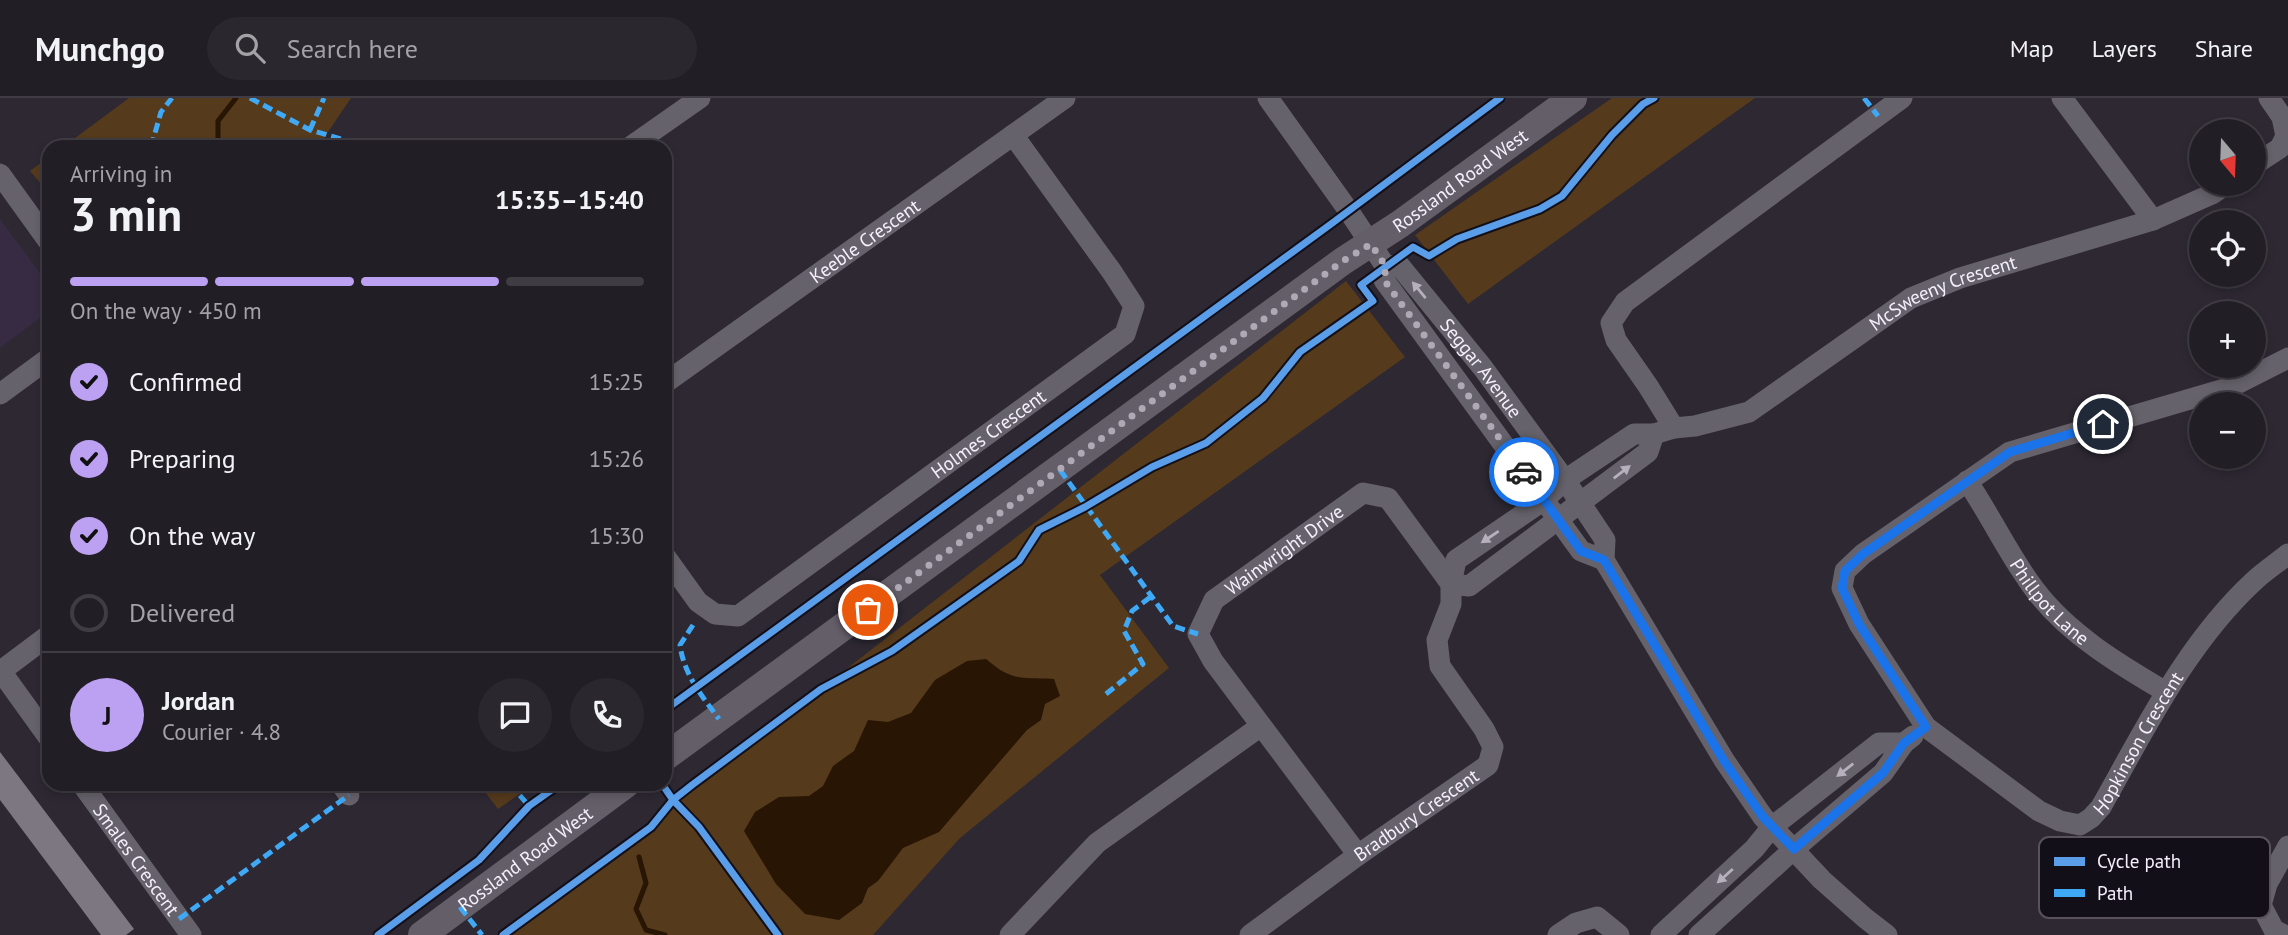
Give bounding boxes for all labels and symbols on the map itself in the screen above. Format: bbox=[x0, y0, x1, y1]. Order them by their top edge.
north arrow bbox=[2189, 119, 2266, 196]
street label: Rossland Road West bbox=[1388, 123, 1533, 238]
street label: Keeble Crescent bbox=[805, 193, 925, 288]
street label: McSweeny Crescent bbox=[1864, 250, 2020, 336]
one-way arrow bbox=[1412, 281, 1427, 299]
street label: Seggar Avenue bbox=[1435, 313, 1527, 423]
street label: Holmes Crescent bbox=[926, 384, 1051, 483]
pin bbox=[2073, 394, 2133, 454]
courier bbox=[1489, 437, 1559, 507]
one-way arrow bbox=[1613, 465, 1631, 480]
street label: Wainwright Drive bbox=[1220, 499, 1348, 600]
one-way arrow bbox=[1481, 530, 1499, 544]
street label: Phillpot Lane bbox=[2005, 554, 2094, 650]
pin bbox=[838, 580, 898, 640]
street label: Hopkinson Crescent bbox=[2088, 667, 2188, 820]
one-way arrow bbox=[1836, 762, 1854, 777]
street label: Bradbury Crescent bbox=[1349, 763, 1484, 866]
street label: Smales Crescent bbox=[88, 799, 185, 921]
street label: Rossland Road West bbox=[453, 801, 597, 916]
legend bbox=[2039, 837, 2270, 918]
text: Cycle path bbox=[2097, 849, 2181, 873]
one-way arrow bbox=[1717, 868, 1734, 884]
text: Path bbox=[2097, 881, 2133, 905]

